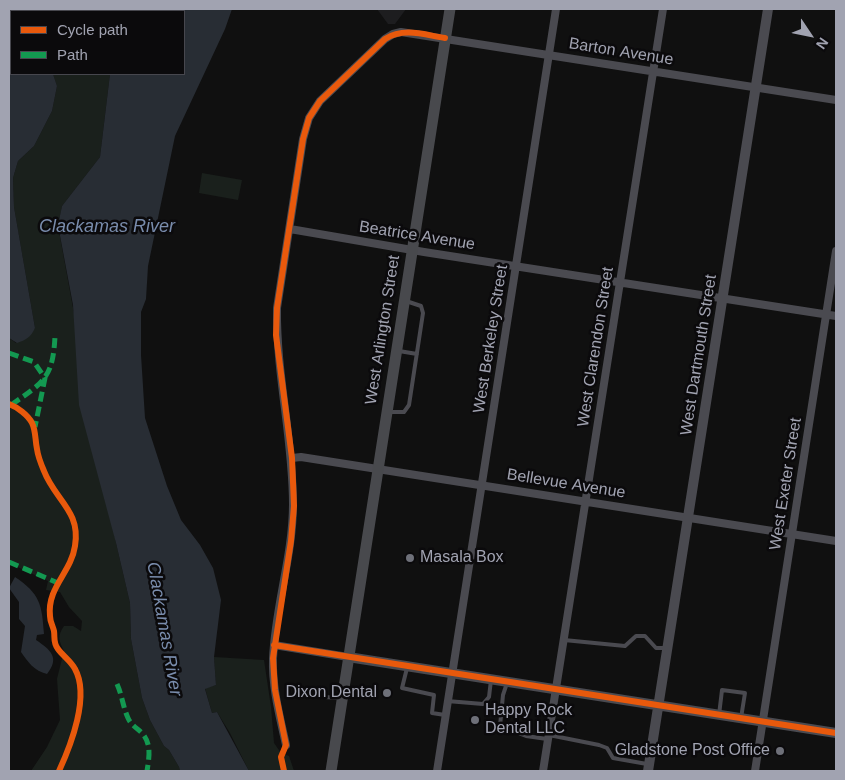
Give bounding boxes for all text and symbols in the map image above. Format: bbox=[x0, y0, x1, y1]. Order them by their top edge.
legend bbox=[10, 10, 185, 75]
north arrow bbox=[785, 10, 835, 60]
text: Cycle path bbox=[57, 21, 128, 38]
street label: Barton Avenue bbox=[567, 34, 675, 70]
text: N bbox=[813, 35, 832, 52]
text: Path bbox=[57, 46, 88, 63]
water label: Clackamas River bbox=[39, 216, 175, 238]
street label: Beatrice Avenue bbox=[358, 217, 476, 255]
street label: West Arlington Street bbox=[362, 254, 404, 406]
street label: West Berkeley Street bbox=[470, 263, 512, 415]
street label: West Clarendon Street bbox=[574, 266, 618, 428]
street label: West Dartmouth Street bbox=[677, 273, 721, 437]
street label: West Exeter Street bbox=[766, 416, 806, 552]
street label: Bellevue Avenue bbox=[505, 465, 627, 503]
place label: Masala Box bbox=[420, 548, 504, 568]
marker: Masala Box bbox=[404, 552, 416, 564]
water label: Clackamas River bbox=[142, 560, 186, 698]
place label: Dixon Dental bbox=[285, 683, 377, 703]
marker: Dixon Dental bbox=[381, 687, 393, 699]
place label: Happy Rock Dental LLC bbox=[485, 701, 572, 739]
marker: Happy Rock Dental LLC bbox=[469, 714, 481, 726]
place label: Gladstone Post Office bbox=[615, 741, 770, 761]
marker: Gladstone Post Office bbox=[774, 745, 786, 757]

